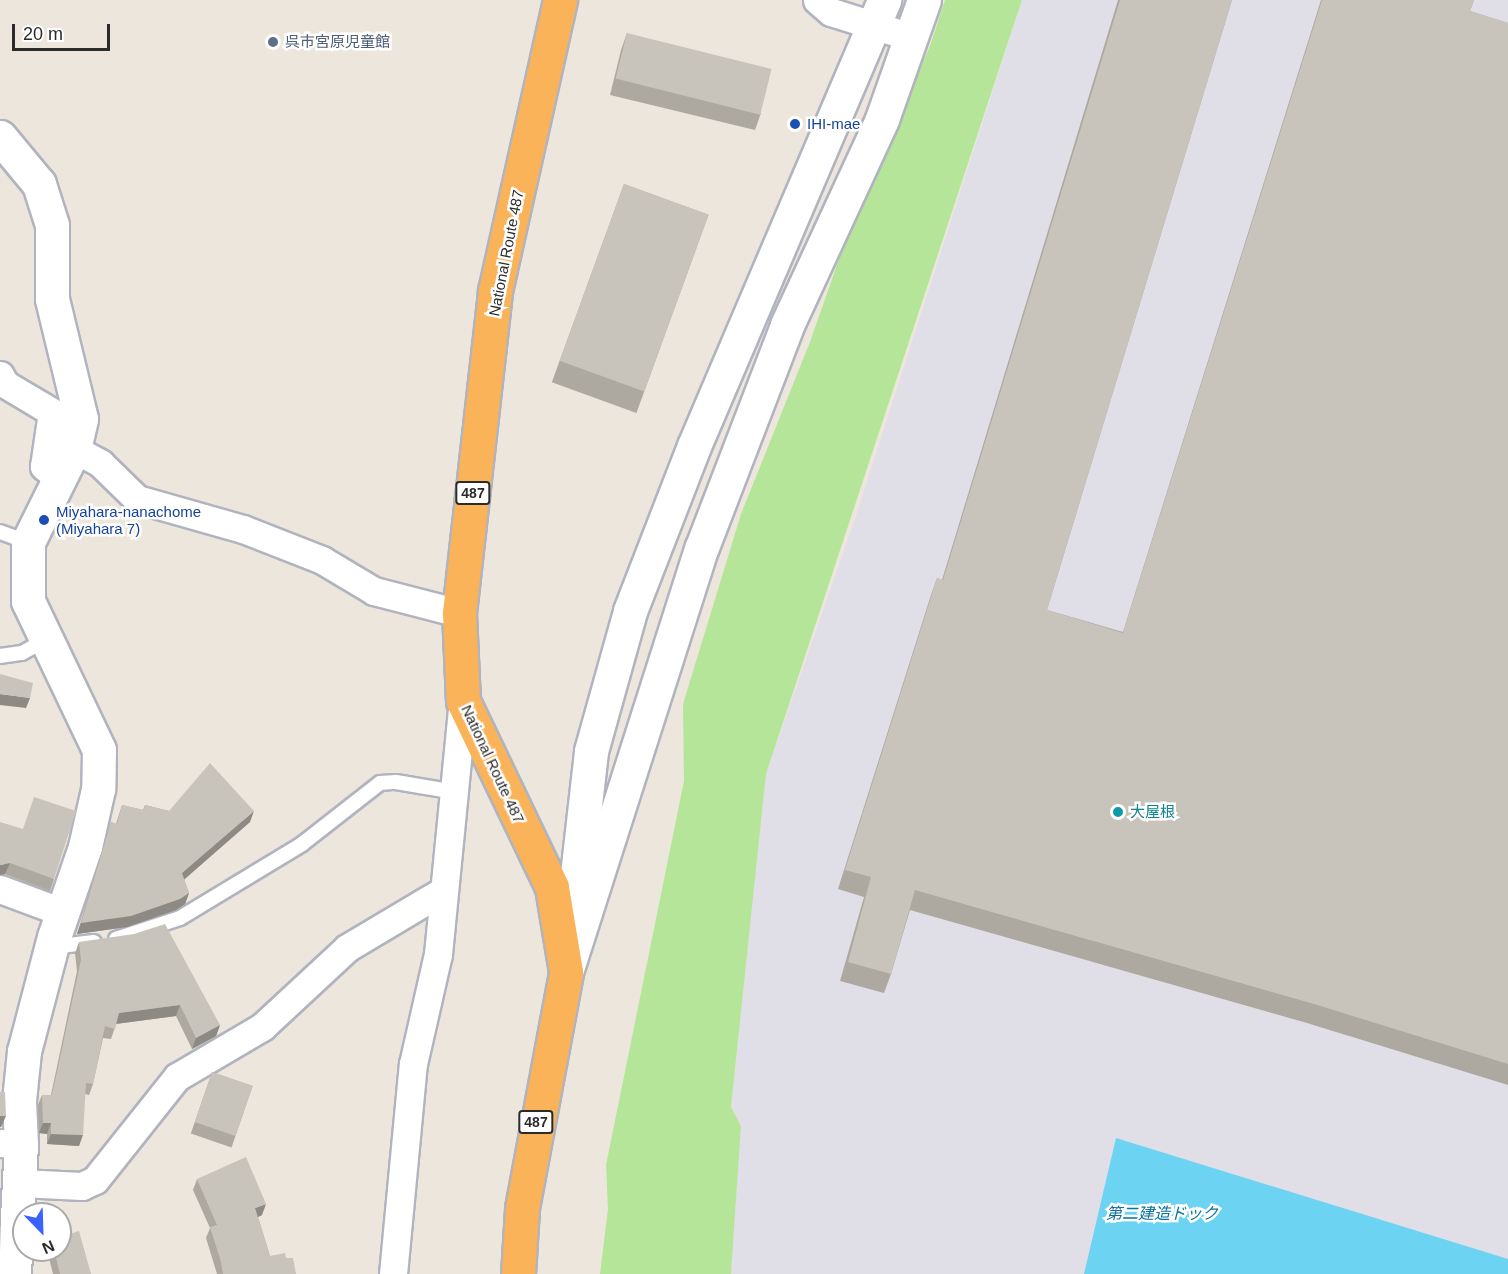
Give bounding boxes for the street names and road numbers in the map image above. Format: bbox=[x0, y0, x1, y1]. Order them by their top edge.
street label: National Route 487 bbox=[485, 188, 527, 318]
road number: 487 bbox=[455, 482, 491, 504]
street label: National Route 487 bbox=[458, 702, 528, 826]
road number: 487 bbox=[518, 1111, 554, 1133]

